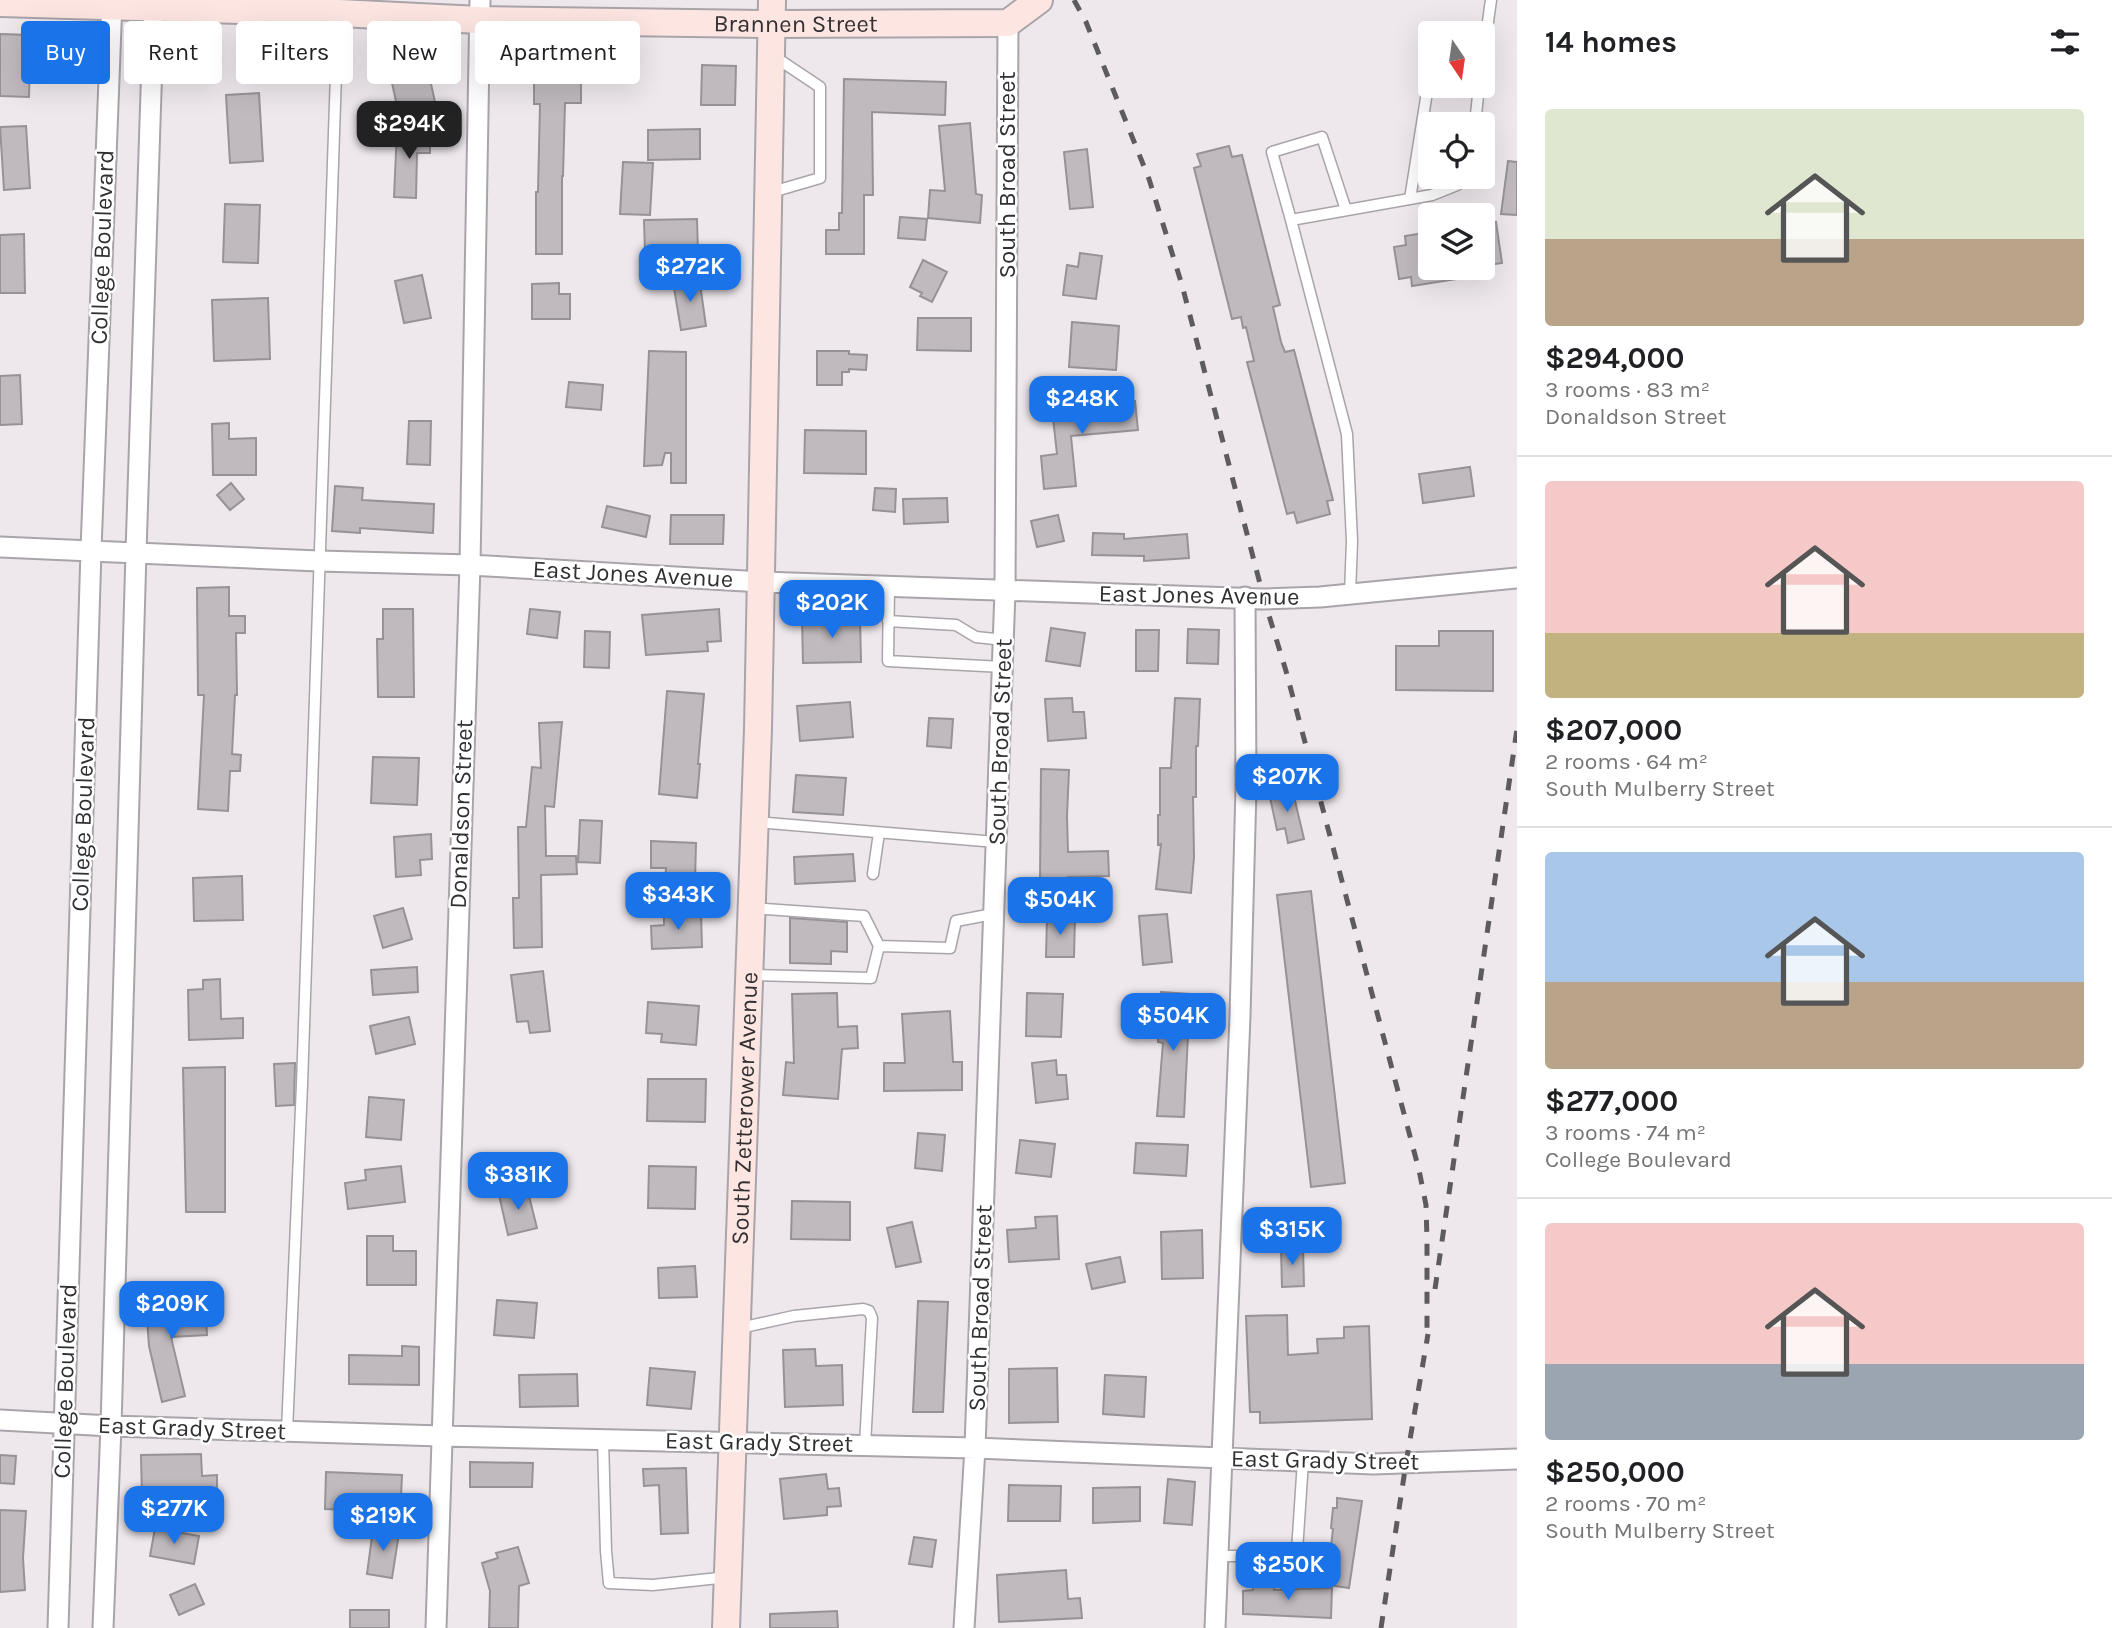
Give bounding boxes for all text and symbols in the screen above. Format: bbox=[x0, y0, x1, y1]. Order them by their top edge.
street label: Brannen Street bbox=[713, 9, 878, 38]
chip: Buy bbox=[21, 21, 110, 84]
chip: Rent bbox=[124, 21, 222, 84]
chip: Filters bbox=[236, 21, 353, 84]
chip: New bbox=[367, 21, 461, 84]
chip: Apartment bbox=[475, 21, 640, 84]
north arrow bbox=[1418, 21, 1494, 98]
map controls bbox=[1418, 21, 1495, 280]
icon: filters bbox=[2046, 23, 2084, 61]
text: 14 homes bbox=[1545, 24, 1677, 60]
street label: South Broad Street bbox=[993, 71, 1021, 279]
pin: $294K bbox=[360, 102, 458, 161]
text: $294K bbox=[373, 110, 445, 137]
button: locate bbox=[1418, 112, 1495, 189]
street label: College Boulevard bbox=[85, 149, 119, 345]
icon: home bbox=[1752, 155, 1878, 281]
button: layers bbox=[1418, 203, 1495, 280]
pin: $272K bbox=[641, 244, 739, 304]
text: $272K bbox=[655, 253, 725, 280]
text: $294,000 bbox=[1545, 340, 1685, 376]
pin: $248K bbox=[1033, 376, 1131, 436]
text: 3 rooms · 83 m² bbox=[1545, 376, 1710, 403]
text: $248K bbox=[1045, 385, 1119, 412]
text: Donaldson Street bbox=[1545, 403, 1727, 430]
icon: home bbox=[1752, 527, 1878, 653]
street label: East Jones Avenue bbox=[532, 555, 734, 593]
street label: East Jones Avenue bbox=[1098, 579, 1300, 611]
pin: $202K bbox=[783, 580, 881, 640]
text: $202K bbox=[795, 589, 869, 616]
street label: South Broad Street bbox=[982, 638, 1018, 846]
text: $207,000 bbox=[1545, 712, 1682, 748]
street label: College Boulevard bbox=[66, 716, 100, 912]
street label: Donaldson Street bbox=[444, 719, 478, 909]
text: 2 rooms · 64 m² bbox=[1545, 748, 1708, 775]
pin: $207K bbox=[1238, 754, 1336, 814]
text: $207K bbox=[1252, 763, 1322, 790]
text: South Mulberry Street bbox=[1545, 775, 1775, 802]
pin: $343K bbox=[629, 872, 727, 932]
pin: $504K bbox=[1011, 878, 1109, 937]
text: $343K bbox=[641, 881, 715, 908]
text: $504K bbox=[1024, 886, 1096, 913]
icon: home bbox=[1752, 898, 1878, 1024]
street label: South Zetterower Avenue bbox=[726, 971, 763, 1245]
pin: $504K bbox=[1124, 993, 1222, 1053]
text: $504K bbox=[1137, 1002, 1209, 1029]
text: $277,000 bbox=[1545, 1083, 1678, 1119]
text: 3 rooms · 74 m² bbox=[1545, 1119, 1706, 1146]
text: College Boulevard bbox=[1545, 1146, 1732, 1173]
pin: $381K bbox=[469, 1152, 567, 1212]
text: $381K bbox=[484, 1161, 552, 1188]
street label: South Broad Street bbox=[962, 1204, 998, 1412]
pin: $315K bbox=[1243, 1208, 1341, 1267]
text: $315K bbox=[1259, 1216, 1325, 1243]
icon: home bbox=[1752, 1269, 1878, 1395]
pin: $209K bbox=[123, 1282, 221, 1341]
street label: College Boulevard bbox=[48, 1283, 82, 1479]
text: $209K bbox=[135, 1290, 209, 1317]
street label: East Grady Street bbox=[97, 1411, 287, 1445]
street label: East Grady Street bbox=[665, 1426, 853, 1458]
street label: East Grady Street bbox=[1231, 1444, 1419, 1476]
text: $250,000 bbox=[1545, 1454, 1685, 1490]
pin: $277K bbox=[125, 1486, 223, 1546]
text: 2 rooms · 70 m² bbox=[1545, 1490, 1707, 1517]
pin: $219K bbox=[334, 1494, 432, 1553]
text: $277K bbox=[140, 1495, 208, 1522]
text: $219K bbox=[349, 1502, 417, 1529]
text: South Mulberry Street bbox=[1545, 1517, 1775, 1544]
pin: $250K bbox=[1239, 1542, 1337, 1602]
text: $250K bbox=[1252, 1551, 1324, 1578]

